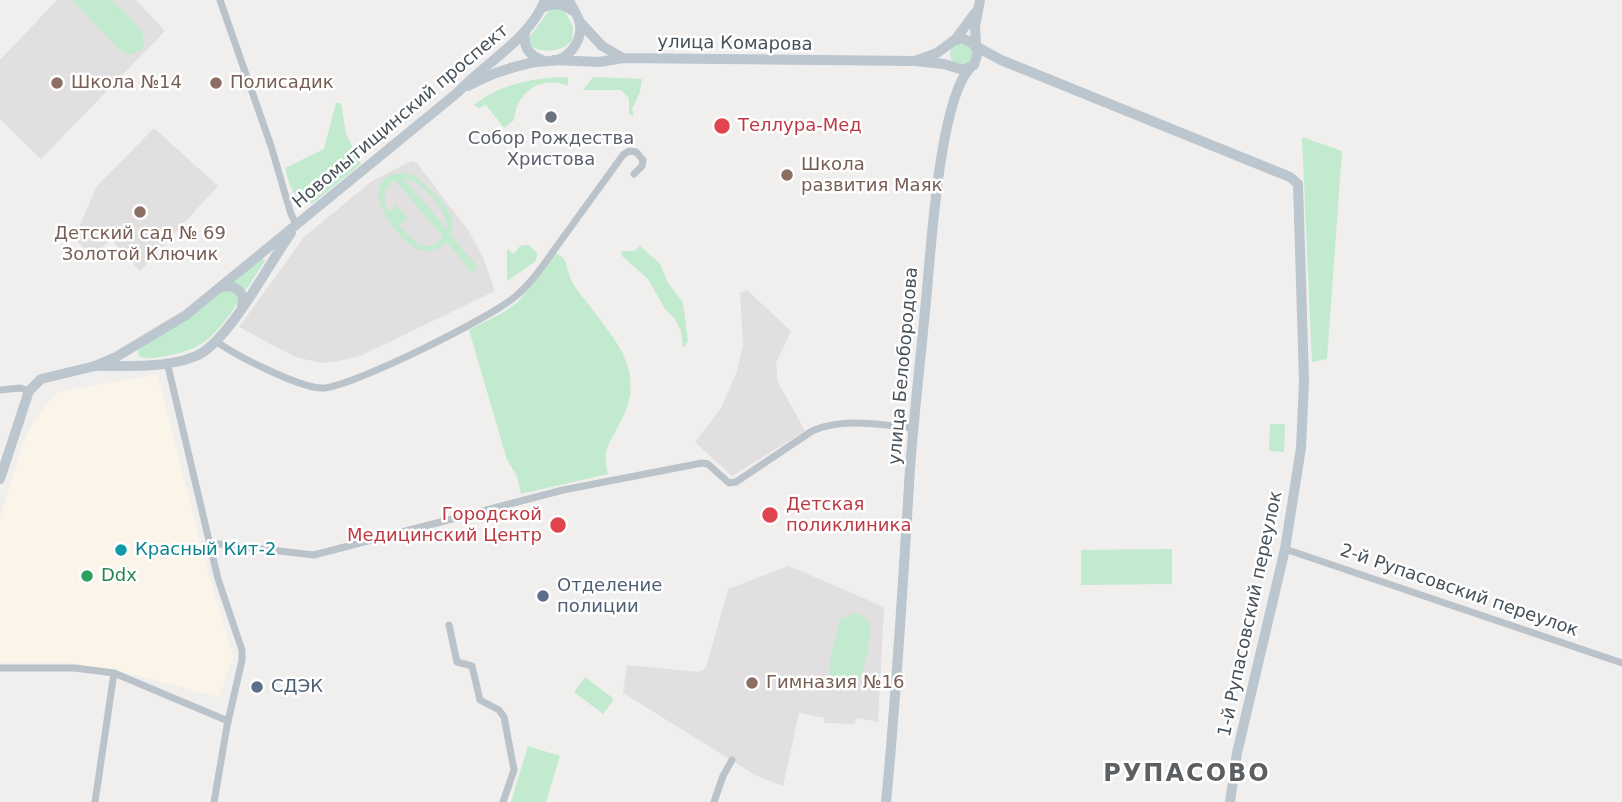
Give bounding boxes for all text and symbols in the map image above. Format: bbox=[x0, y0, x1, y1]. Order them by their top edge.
street label: Новомытищинский проспект bbox=[289, 20, 513, 214]
street label: улица Комарова bbox=[657, 32, 813, 56]
place label: Школа №14 bbox=[71, 72, 182, 94]
place label: Полисадик bbox=[230, 72, 334, 94]
marker: Школа №14 bbox=[49, 75, 65, 91]
marker: Полисадик bbox=[208, 75, 224, 91]
marker: Собор Рождества Христова bbox=[543, 109, 559, 125]
place label: Теллура-Мед bbox=[738, 115, 862, 137]
marker: Теллура-Мед bbox=[712, 116, 732, 136]
place label: Собор Рождества Христова bbox=[468, 128, 634, 170]
place label: Школа развития Маяк bbox=[801, 154, 942, 196]
marker: Школа развития Маяк bbox=[779, 167, 795, 183]
marker: Детский сад № 69 Золотой Ключик bbox=[132, 204, 148, 220]
place label: Детский сад № 69 Золотой Ключик bbox=[54, 223, 226, 266]
street label: улица Белобородова bbox=[885, 266, 923, 466]
street label: 1-й Рупасовский переулок bbox=[1214, 489, 1288, 739]
place label: Детская поликлиника bbox=[786, 494, 911, 536]
place label: Городской Медицинский Центр bbox=[347, 504, 542, 546]
marker: Детская поликлиника bbox=[760, 505, 780, 525]
marker: Городской Медицинский Центр bbox=[548, 515, 568, 535]
place label: Красный Кит-2 bbox=[135, 539, 276, 561]
street label: 2-й Рупасовский переулок bbox=[1337, 540, 1581, 642]
marker: Красный Кит-2 bbox=[113, 542, 129, 558]
place label: Ddx bbox=[101, 565, 137, 587]
marker: Ddx bbox=[79, 568, 95, 584]
place label: Отделение полиции bbox=[557, 575, 662, 618]
marker: Отделение полиции bbox=[535, 588, 551, 604]
place label: Гимназия №16 bbox=[766, 672, 904, 694]
marker: Гимназия №16 bbox=[744, 675, 760, 691]
place label: СДЭК bbox=[271, 676, 323, 698]
marker: СДЭК bbox=[249, 679, 265, 695]
district label: РУПАСОВО bbox=[1104, 761, 1270, 789]

